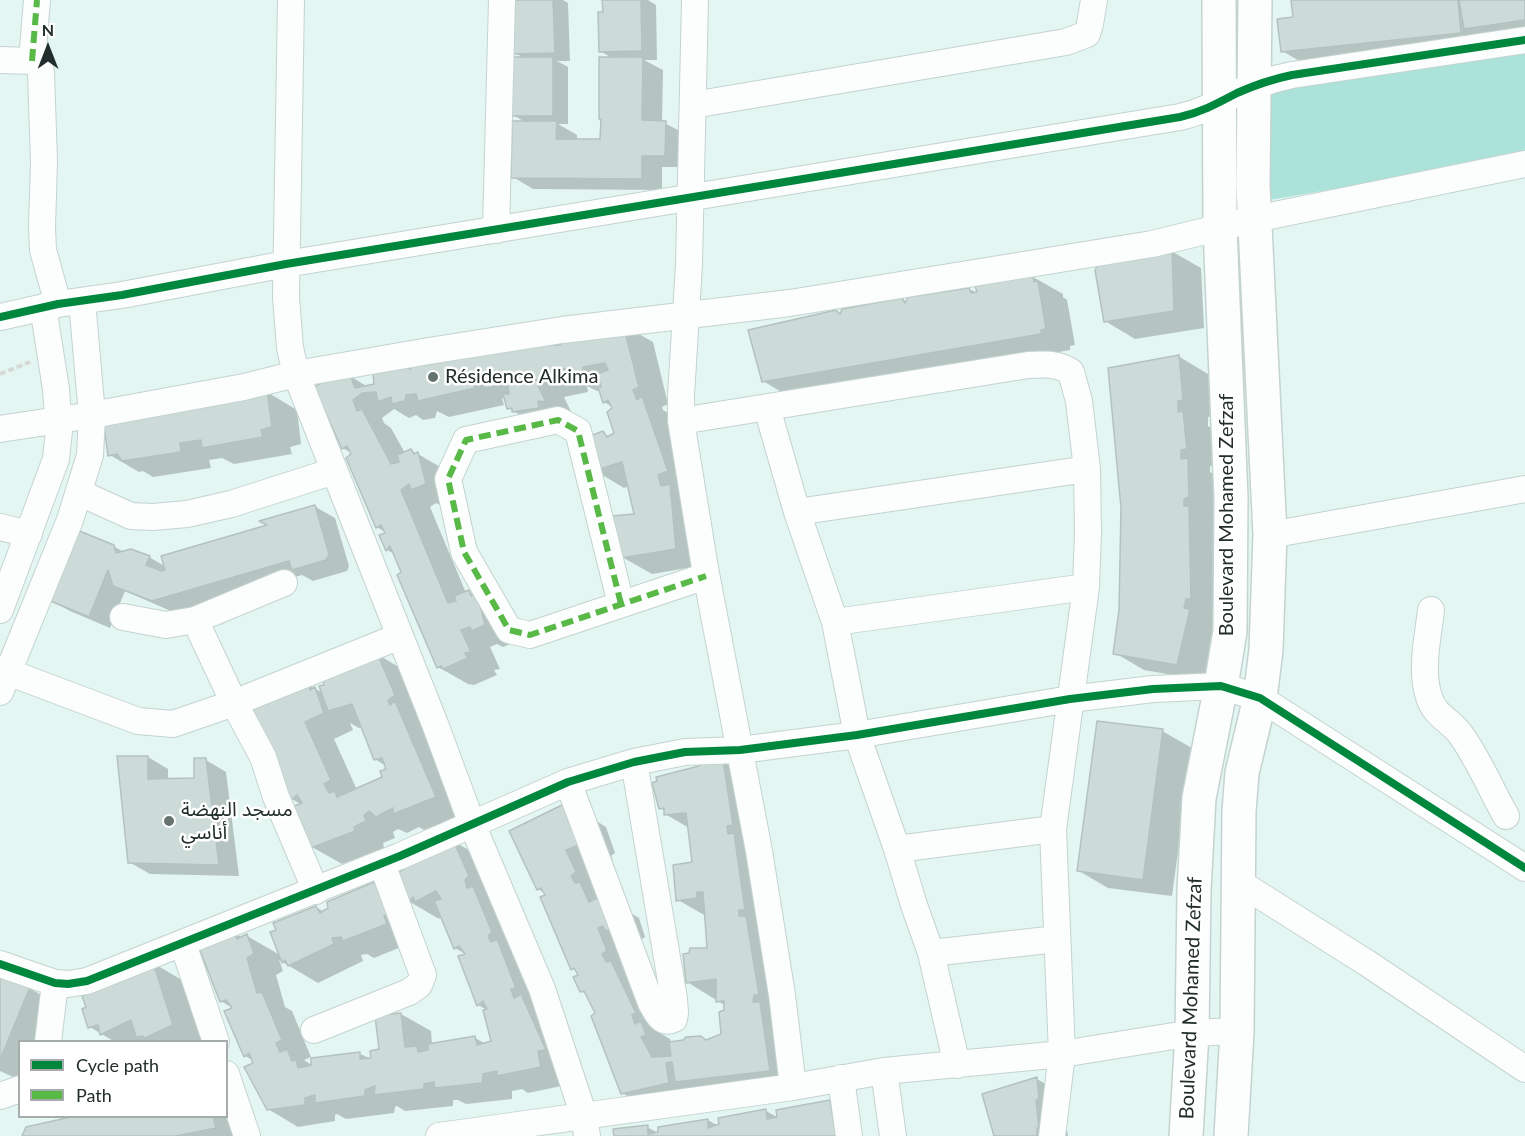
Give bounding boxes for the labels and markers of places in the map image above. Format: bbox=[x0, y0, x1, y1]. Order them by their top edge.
place label: Résidence Alkima bbox=[445, 365, 598, 389]
marker: Résidence Alkima bbox=[426, 370, 440, 384]
place label: مسجد النهضة أناسي bbox=[181, 798, 293, 845]
marker: مسجد النهضة أناسي bbox=[162, 814, 176, 828]

